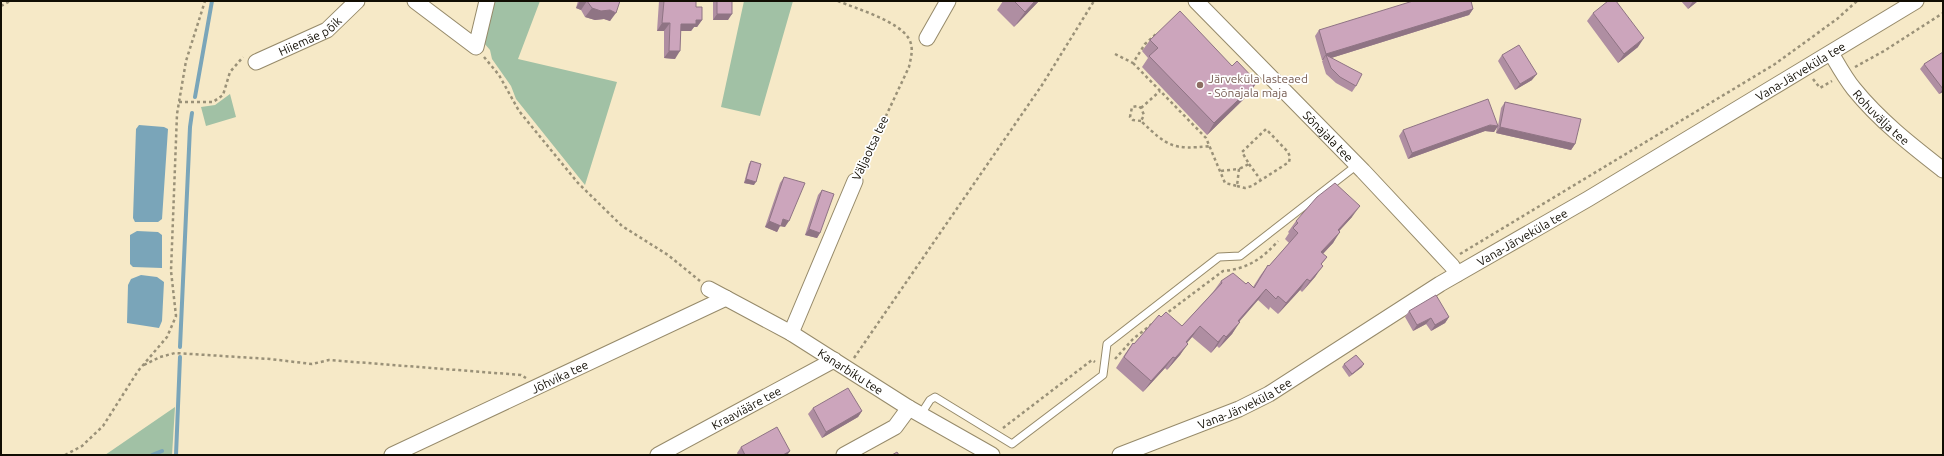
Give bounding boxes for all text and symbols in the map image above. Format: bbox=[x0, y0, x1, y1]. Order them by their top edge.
street label: Hiiemäe põik bbox=[276, 13, 344, 58]
street label: Vana-Järveküla tee bbox=[1753, 39, 1847, 103]
place label: Järveküla lasteaed - Sõnajala maja bbox=[1208, 72, 1308, 99]
marker: Järveküla lasteaed - Sõnajala maja bbox=[1195, 80, 1205, 90]
street label: Rohuvälja tee bbox=[1851, 87, 1912, 147]
street label: Sõnajala tee bbox=[1301, 108, 1356, 164]
street label: Väljaotsa tee bbox=[849, 114, 891, 182]
street label: Vana-Järveküla tee bbox=[1474, 206, 1570, 268]
street label: Kanarbiku tee bbox=[816, 346, 886, 397]
street label: Jõhvika tee bbox=[529, 357, 590, 395]
street label: Vana-Järveküla tee bbox=[1196, 375, 1294, 431]
street label: Kraaviääre tee bbox=[709, 383, 783, 432]

